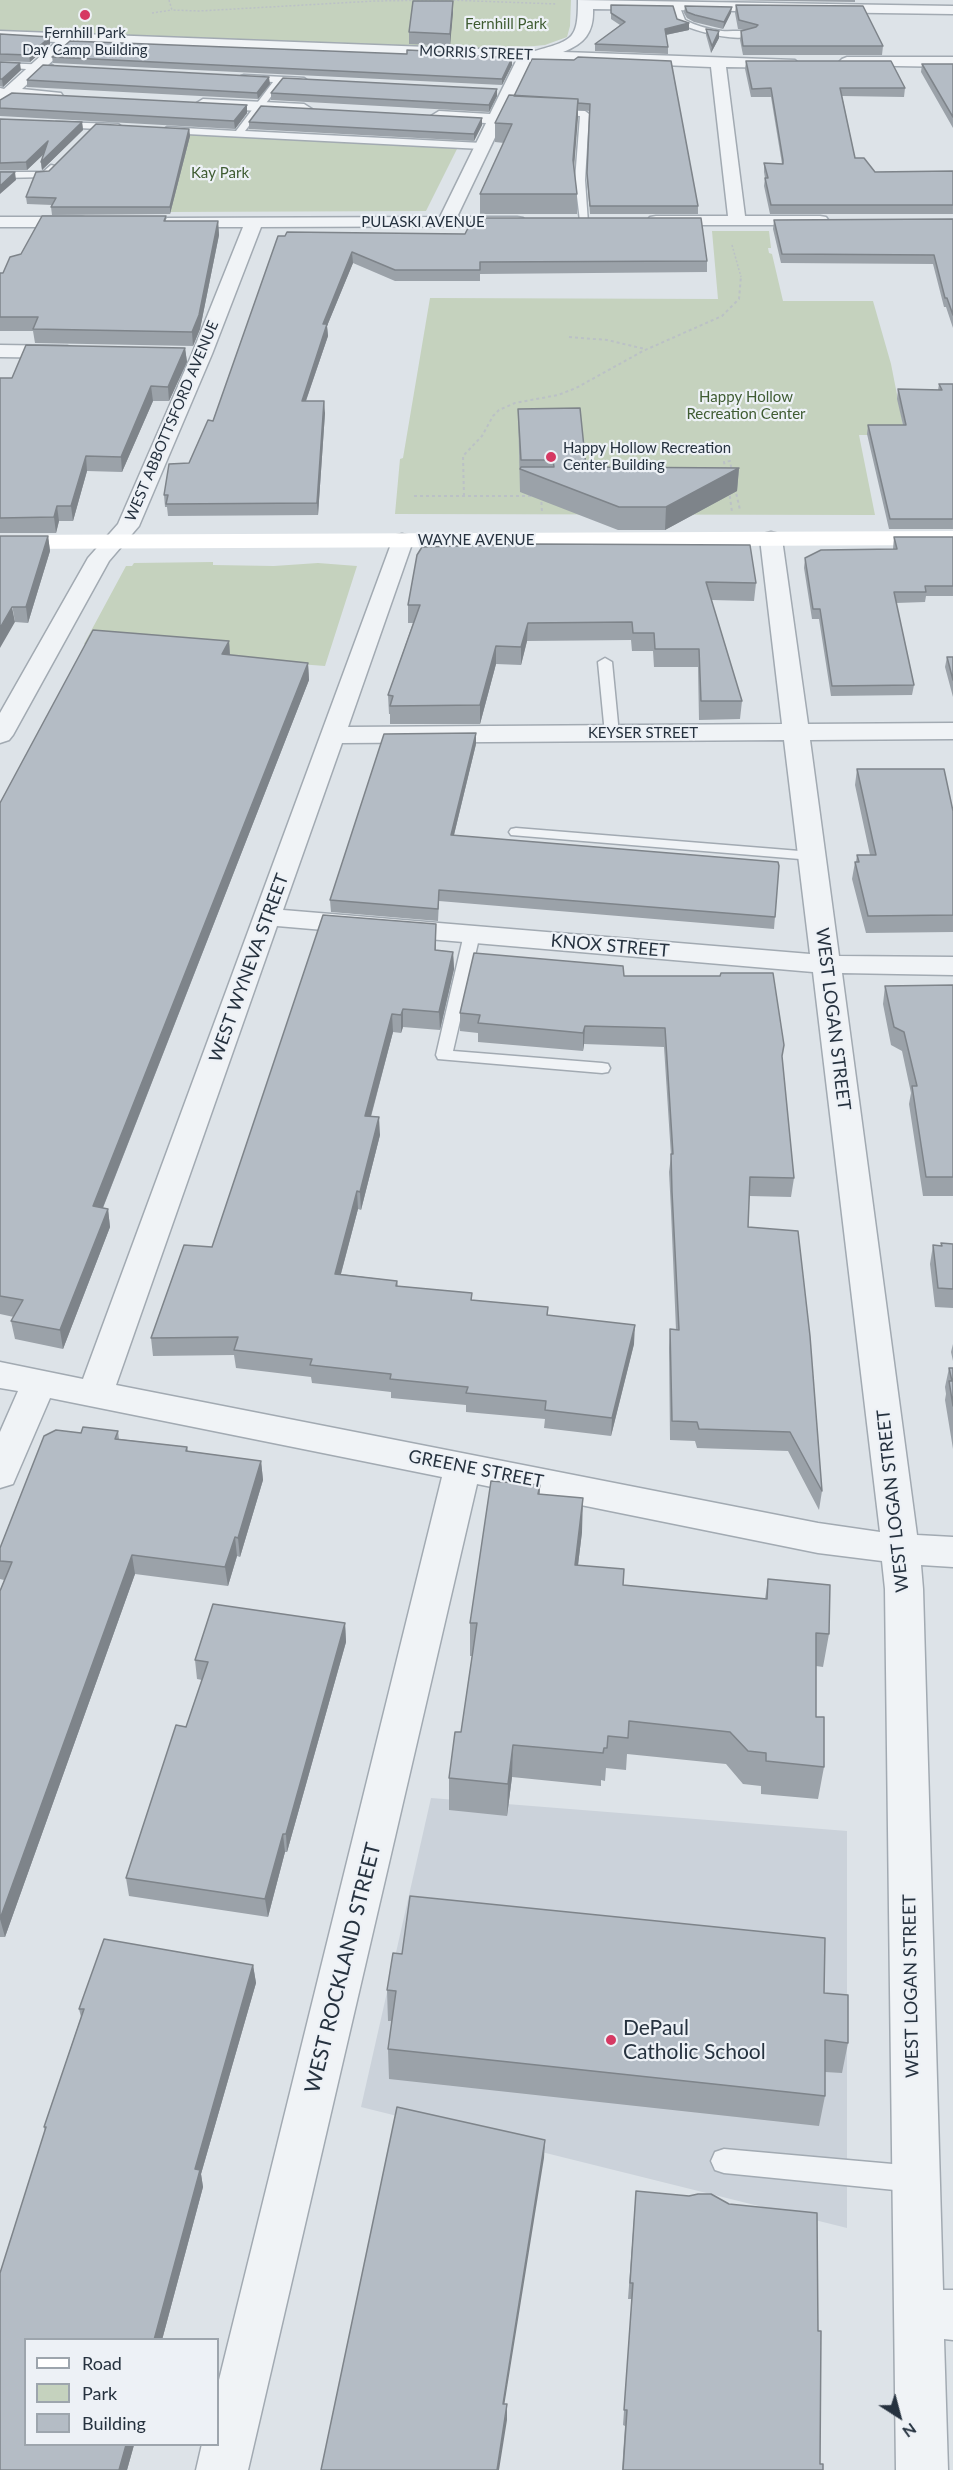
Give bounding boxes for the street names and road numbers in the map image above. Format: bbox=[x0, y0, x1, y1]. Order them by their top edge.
street label: MORRIS STREET bbox=[419, 42, 533, 64]
street label: PULASKI AVENUE bbox=[361, 213, 485, 231]
street label: WEST ABBOTTSFORD AVENUE bbox=[121, 318, 223, 524]
street label: WAYNE AVENUE bbox=[418, 531, 534, 549]
street label: KEYSER STREET bbox=[588, 724, 698, 742]
street label: WEST WYNEVA STREET bbox=[205, 871, 293, 1065]
street label: WEST LOGAN STREET bbox=[811, 926, 855, 1112]
street label: KNOX STREET bbox=[550, 930, 670, 962]
street label: WEST LOGAN STREET bbox=[873, 1408, 913, 1594]
street label: GREENE STREET bbox=[407, 1445, 545, 1493]
street label: WEST ROCKLAND STREET bbox=[300, 1840, 386, 2096]
street label: WEST LOGAN STREET bbox=[899, 1894, 923, 2078]

